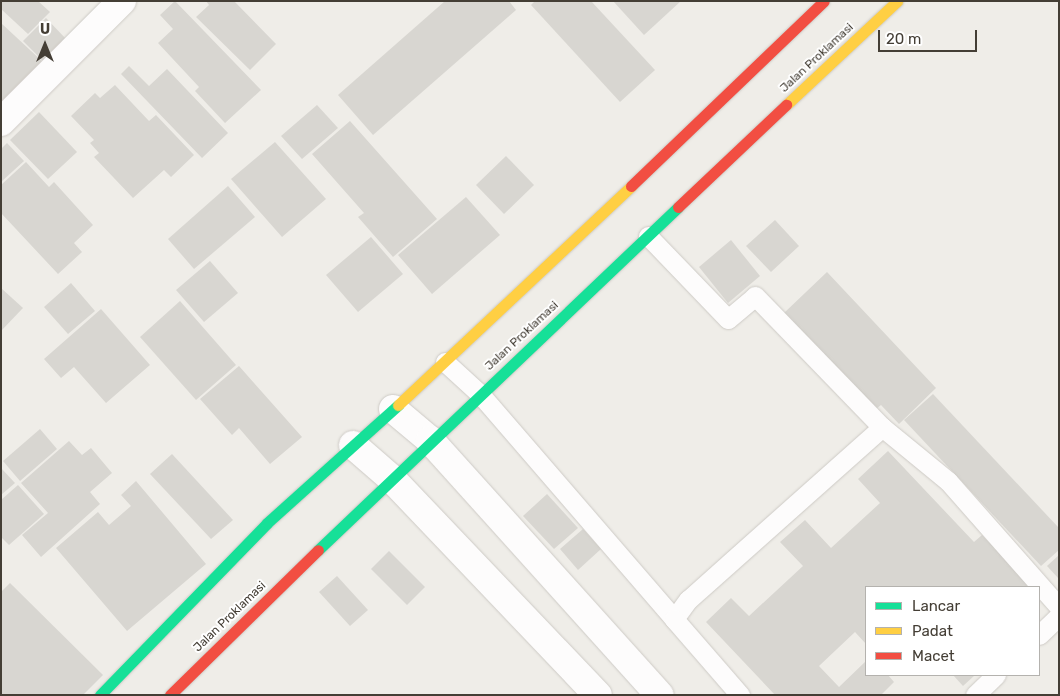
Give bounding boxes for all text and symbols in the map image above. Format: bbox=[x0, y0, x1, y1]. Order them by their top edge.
north arrow bbox=[20, 20, 70, 70]
street label: Jalan Proklamasi bbox=[777, 20, 857, 96]
scale bar bbox=[880, 20, 979, 52]
text: U bbox=[40, 21, 50, 38]
text: 20 m bbox=[886, 30, 921, 48]
street label: Jalan Proklamasi bbox=[482, 298, 562, 374]
street label: Jalan Proklamasi bbox=[191, 579, 269, 655]
legend bbox=[865, 586, 1040, 676]
text: Lancar bbox=[912, 597, 960, 615]
text: Padat bbox=[912, 622, 953, 640]
text: Macet bbox=[912, 647, 955, 665]

